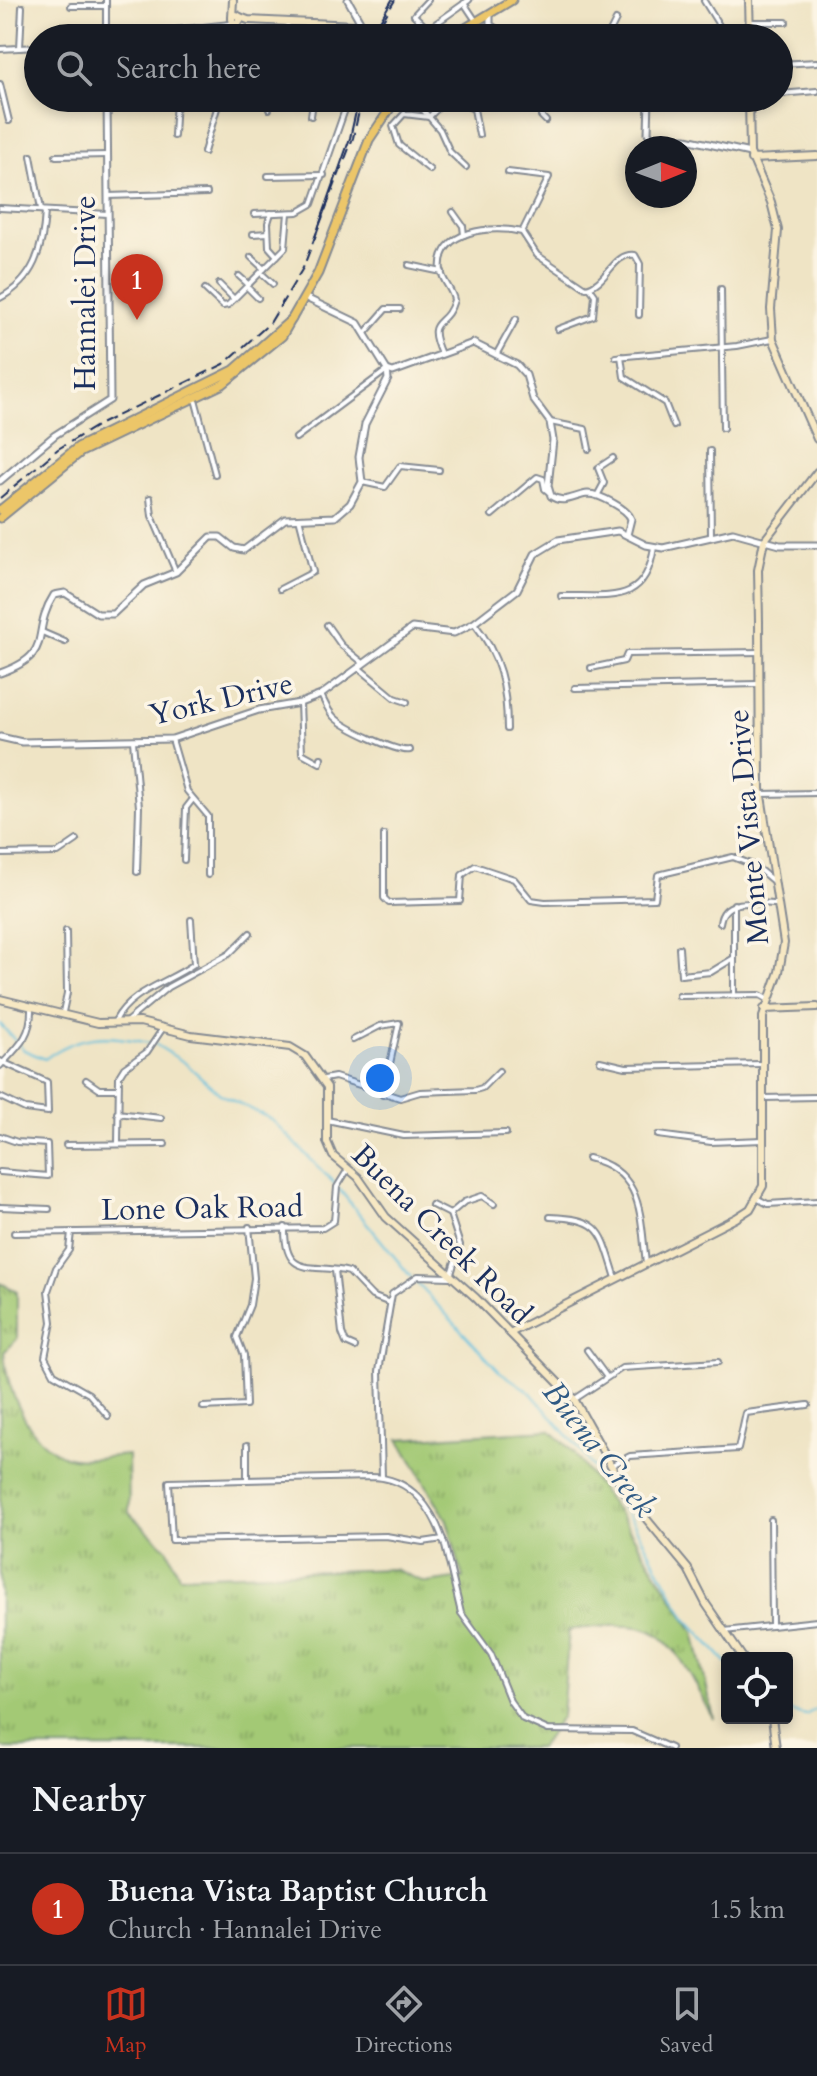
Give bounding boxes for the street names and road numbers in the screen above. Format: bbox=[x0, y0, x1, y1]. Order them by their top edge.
street label: Hannalei Drive bbox=[65, 195, 106, 391]
street label: York Drive bbox=[145, 663, 297, 736]
street label: Monte Vista Drive bbox=[718, 707, 779, 946]
street label: Buena Creek Road bbox=[342, 1135, 541, 1334]
street label: Lone Oak Road bbox=[101, 1186, 303, 1231]

